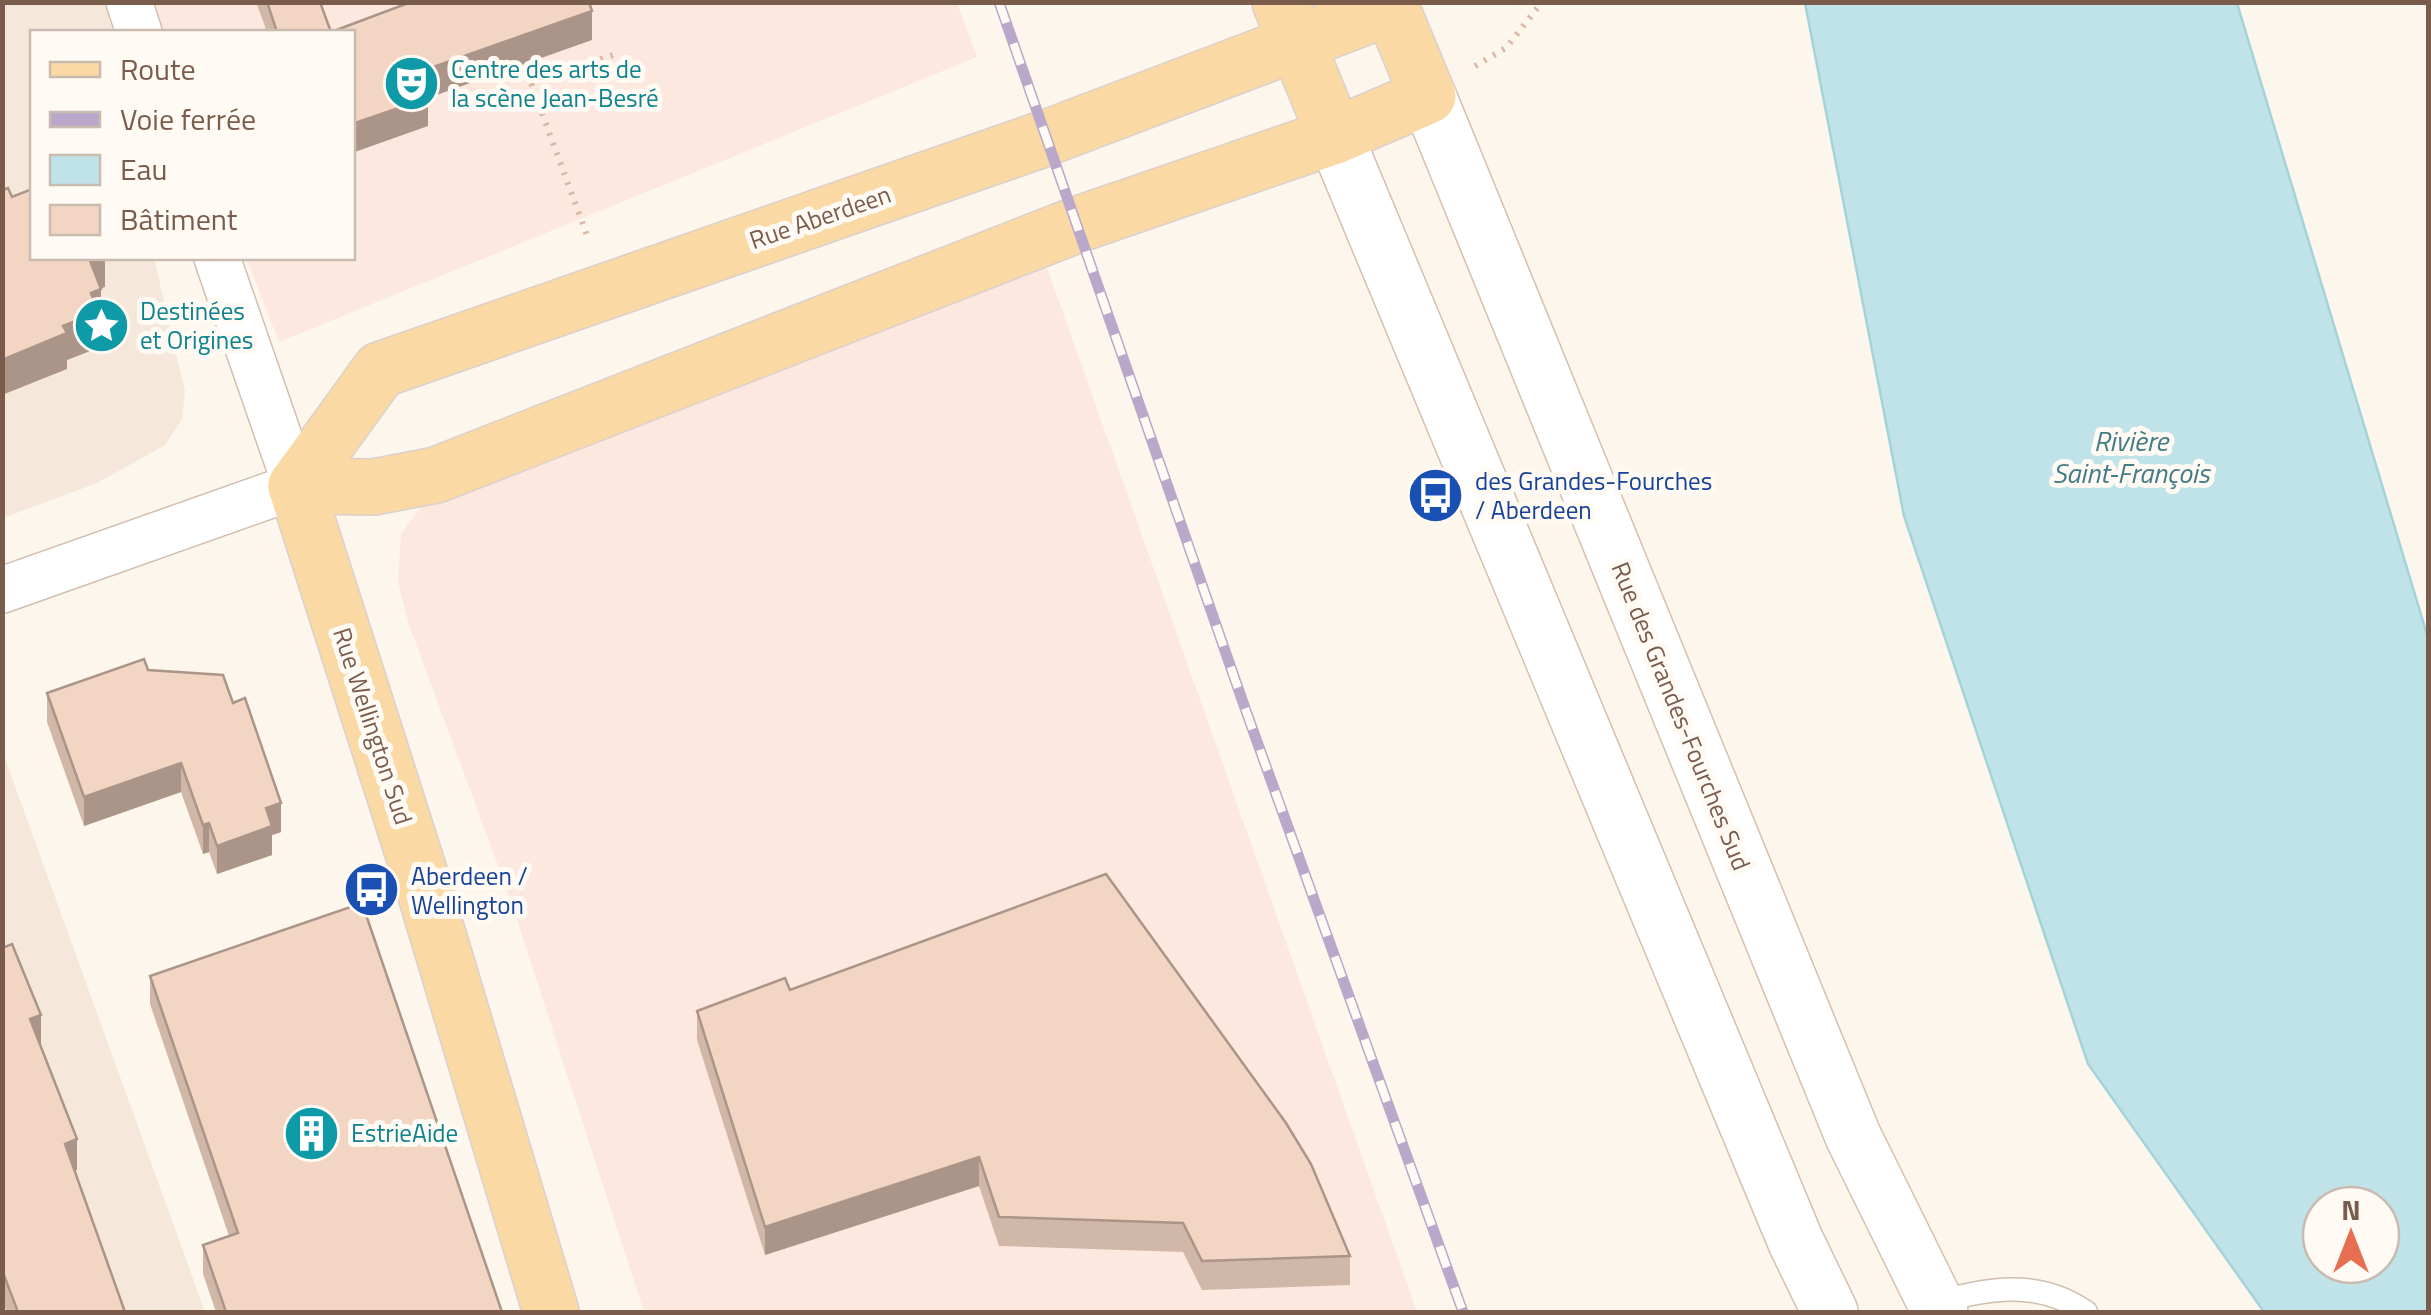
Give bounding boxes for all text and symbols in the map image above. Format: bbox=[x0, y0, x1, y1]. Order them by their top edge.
legend bbox=[30, 30, 355, 260]
text: Route bbox=[120, 46, 196, 92]
place label: Centre des arts de la scène Jean-Besré bbox=[451, 50, 659, 117]
theatre icon: Centre des arts de la scène Jean-Besré bbox=[382, 53, 442, 113]
text: Voie ferrée bbox=[120, 96, 256, 142]
text: Eau bbox=[120, 146, 168, 192]
street label: Rue Aberdeen bbox=[744, 175, 896, 259]
text: Bâtiment bbox=[120, 196, 238, 242]
place label: Destinées et Origines bbox=[140, 292, 253, 359]
place icon: Destinées et Origines bbox=[71, 295, 131, 355]
water label: Rivière Saint-François bbox=[2052, 419, 2212, 494]
place label: des Grandes-Fourches / Aberdeen bbox=[1475, 462, 1712, 529]
bus stop icon: des Grandes-Fourches / Aberdeen bbox=[1406, 465, 1466, 525]
street label: Rue des Grandes-Fourches Sud bbox=[1602, 556, 1760, 876]
street label: Rue Wellington Sud bbox=[323, 623, 423, 829]
place label: Aberdeen / Wellington bbox=[411, 857, 528, 924]
bus stop icon: Aberdeen / Wellington bbox=[342, 860, 402, 920]
building icon: EstrieAide bbox=[282, 1103, 342, 1163]
place label: EstrieAide bbox=[351, 1114, 458, 1152]
north arrow bbox=[2301, 1185, 2401, 1285]
text: N bbox=[2341, 1188, 2361, 1231]

